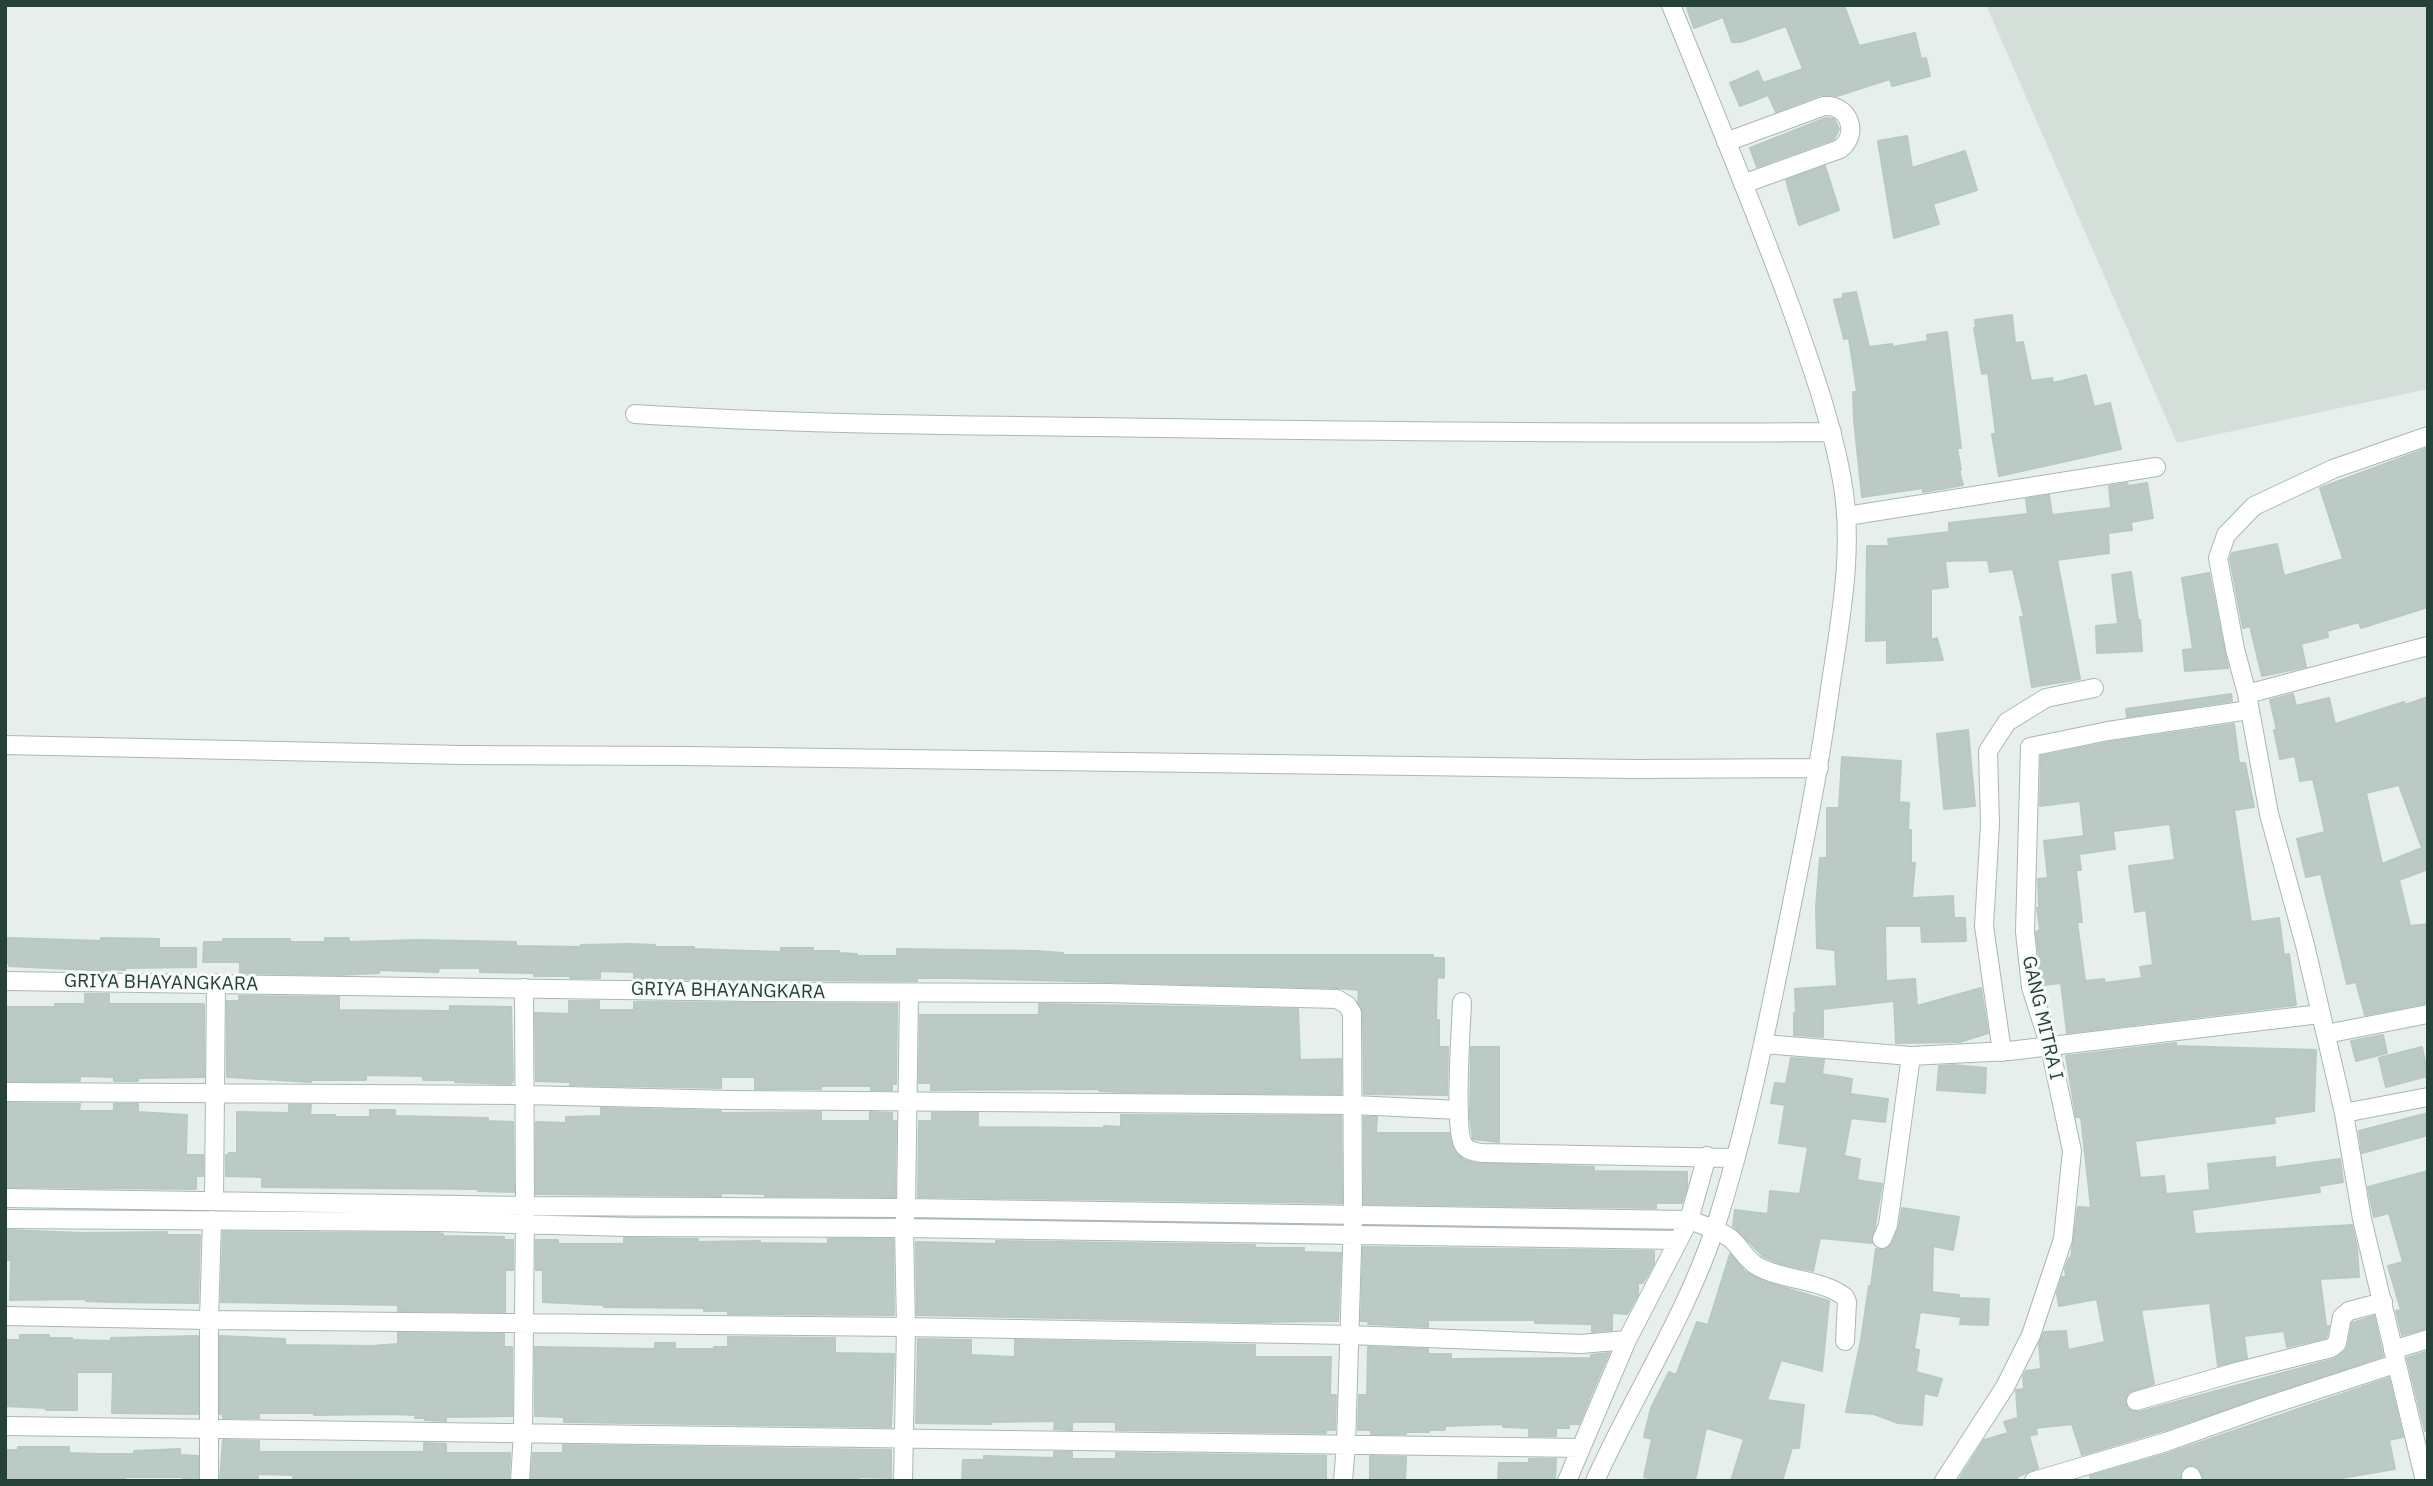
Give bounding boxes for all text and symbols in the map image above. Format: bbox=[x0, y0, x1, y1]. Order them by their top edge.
street label: GANG MITRA I bbox=[2017, 954, 2067, 1082]
street label: GRIYA BHAYANGKARA bbox=[64, 970, 258, 996]
street label: GRIYA BHAYANGKARA bbox=[631, 978, 825, 1004]

